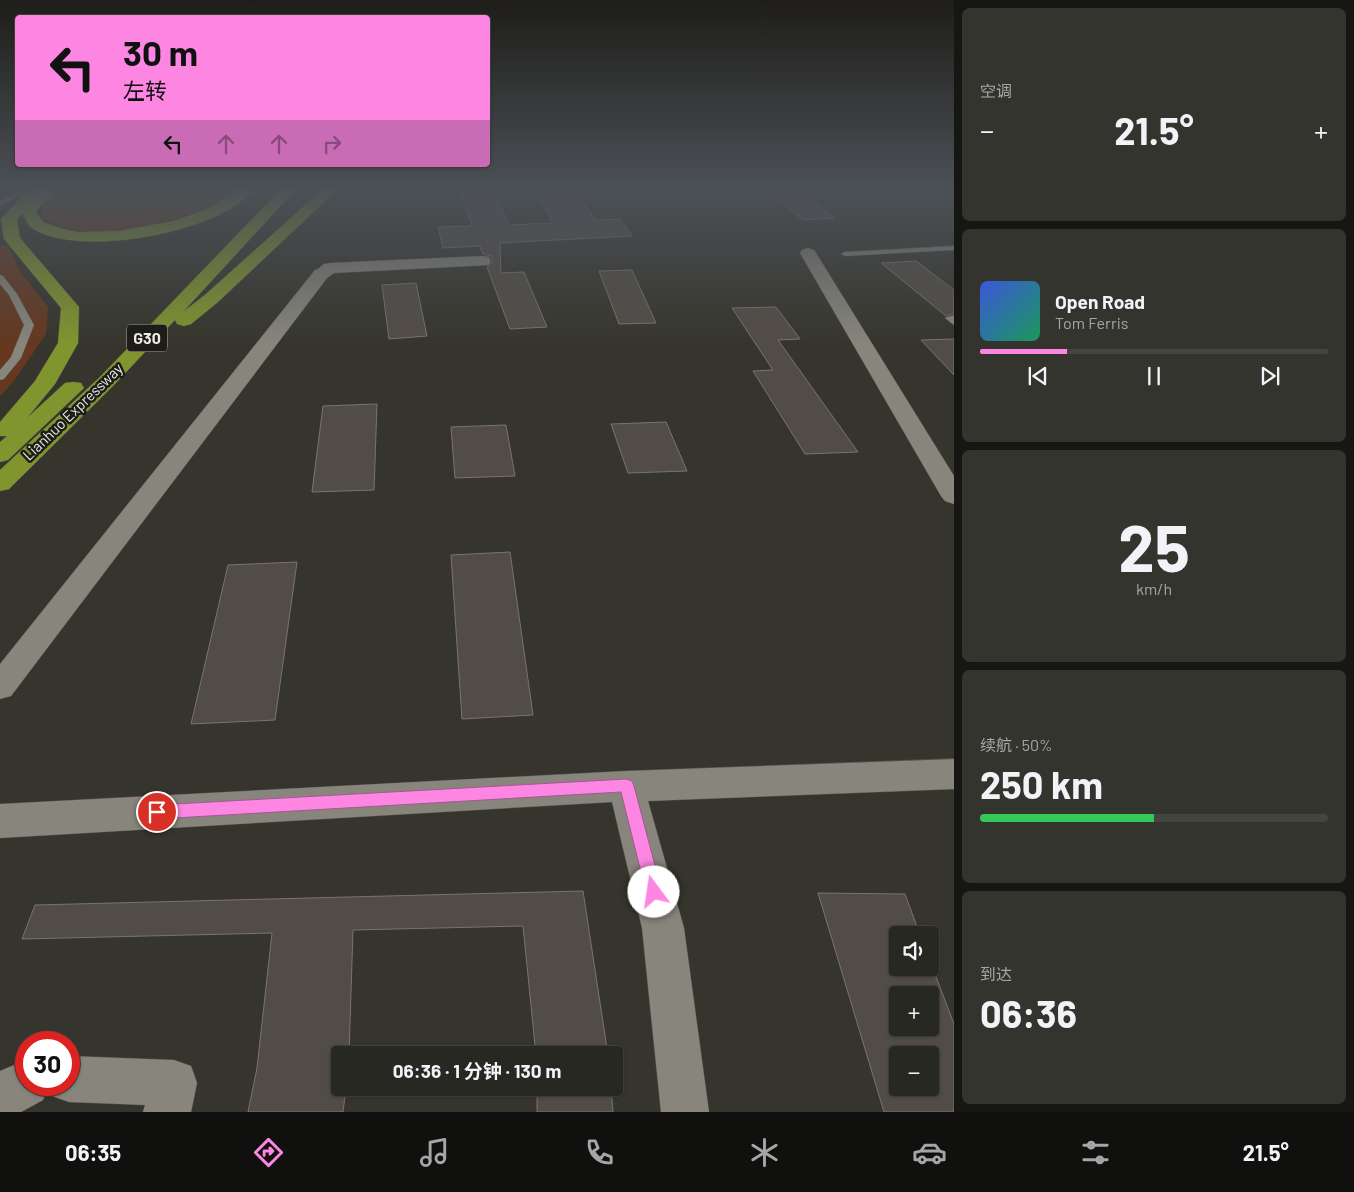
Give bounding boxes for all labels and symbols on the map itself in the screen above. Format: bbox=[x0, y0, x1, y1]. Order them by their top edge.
road number: G30 bbox=[127, 324, 167, 352]
street label: Lianhuo Expressway bbox=[19, 359, 126, 464]
pin bbox=[136, 791, 178, 833]
position arrow bbox=[627, 865, 679, 917]
speed limit sign: 30 bbox=[15, 1031, 80, 1096]

